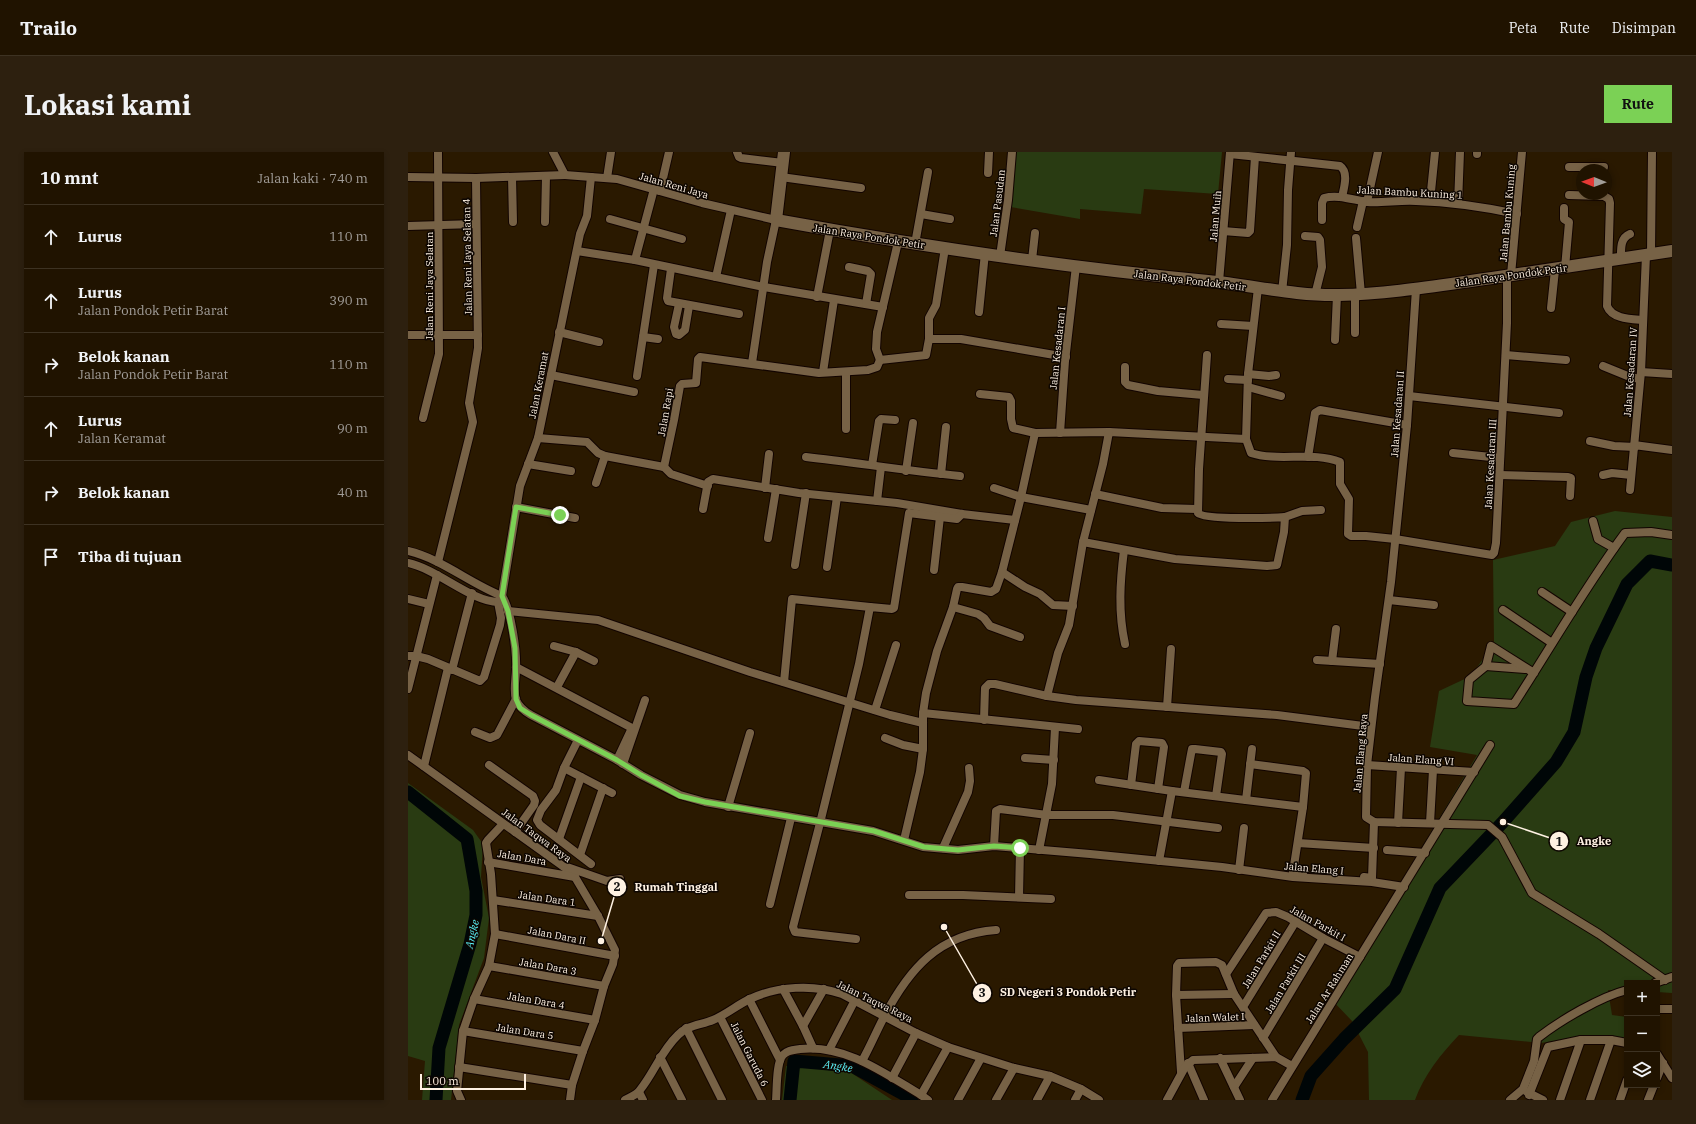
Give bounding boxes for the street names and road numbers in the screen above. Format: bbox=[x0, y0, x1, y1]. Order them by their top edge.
street label: Jalan Bambu Kuning bbox=[1497, 163, 1518, 262]
street label: Jalan Pasudan bbox=[987, 168, 1008, 237]
street label: Jalan Reni Jaya bbox=[638, 169, 711, 202]
street label: Jalan Bambu Kuning 1 bbox=[1357, 183, 1463, 202]
street label: Jalan Muih bbox=[1207, 190, 1224, 242]
street label: Jalan Reni Jaya Selatan 4 bbox=[460, 198, 475, 316]
street label: Jalan Raya Pondok Petir bbox=[812, 221, 926, 252]
street label: Jalan Reni Jaya Selatan bbox=[423, 231, 436, 340]
street label: Jalan Raya Pondok Petir bbox=[1454, 261, 1568, 290]
street label: Jalan Raya Pondok Petir bbox=[1133, 267, 1247, 294]
street label: Jalan Kesadaran I bbox=[1047, 306, 1068, 390]
street label: Jalan Kesadaran IV bbox=[1621, 326, 1640, 417]
street label: Jalan Keramat bbox=[526, 350, 551, 420]
street label: Jalan Kesadaran II bbox=[1388, 370, 1407, 458]
street label: Jalan Rapi bbox=[655, 387, 676, 437]
street label: Jalan Kesadaran III bbox=[1482, 419, 1499, 509]
street label: Jalan Elang Raya bbox=[1351, 713, 1370, 793]
street label: Jalan Elang VI bbox=[1387, 751, 1454, 768]
street label: Jalan Taqwa Raya bbox=[499, 806, 575, 865]
street label: Jalan Dara bbox=[496, 847, 548, 868]
street label: Jalan Elang I bbox=[1284, 859, 1344, 878]
street label: Jalan Dara 1 bbox=[517, 888, 576, 909]
street label: Jalan Parkit I bbox=[1288, 903, 1348, 944]
street label: Jalan Dara II bbox=[527, 923, 587, 947]
street label: Jalan Parkit II bbox=[1239, 928, 1284, 990]
street label: Jalan Ar Rahman bbox=[1303, 950, 1357, 1026]
street label: Jalan Parkit III bbox=[1262, 951, 1309, 1016]
street label: Jalan Dara 3 bbox=[518, 955, 578, 978]
street label: Jalan Taqwa Raya bbox=[835, 977, 915, 1026]
street label: Jalan Dara 4 bbox=[506, 989, 566, 1012]
street label: Jalan Walet I bbox=[1185, 1010, 1245, 1025]
street label: Jalan Garuda 6 bbox=[728, 1020, 771, 1089]
street label: Jalan Dara 5 bbox=[495, 1021, 555, 1042]

